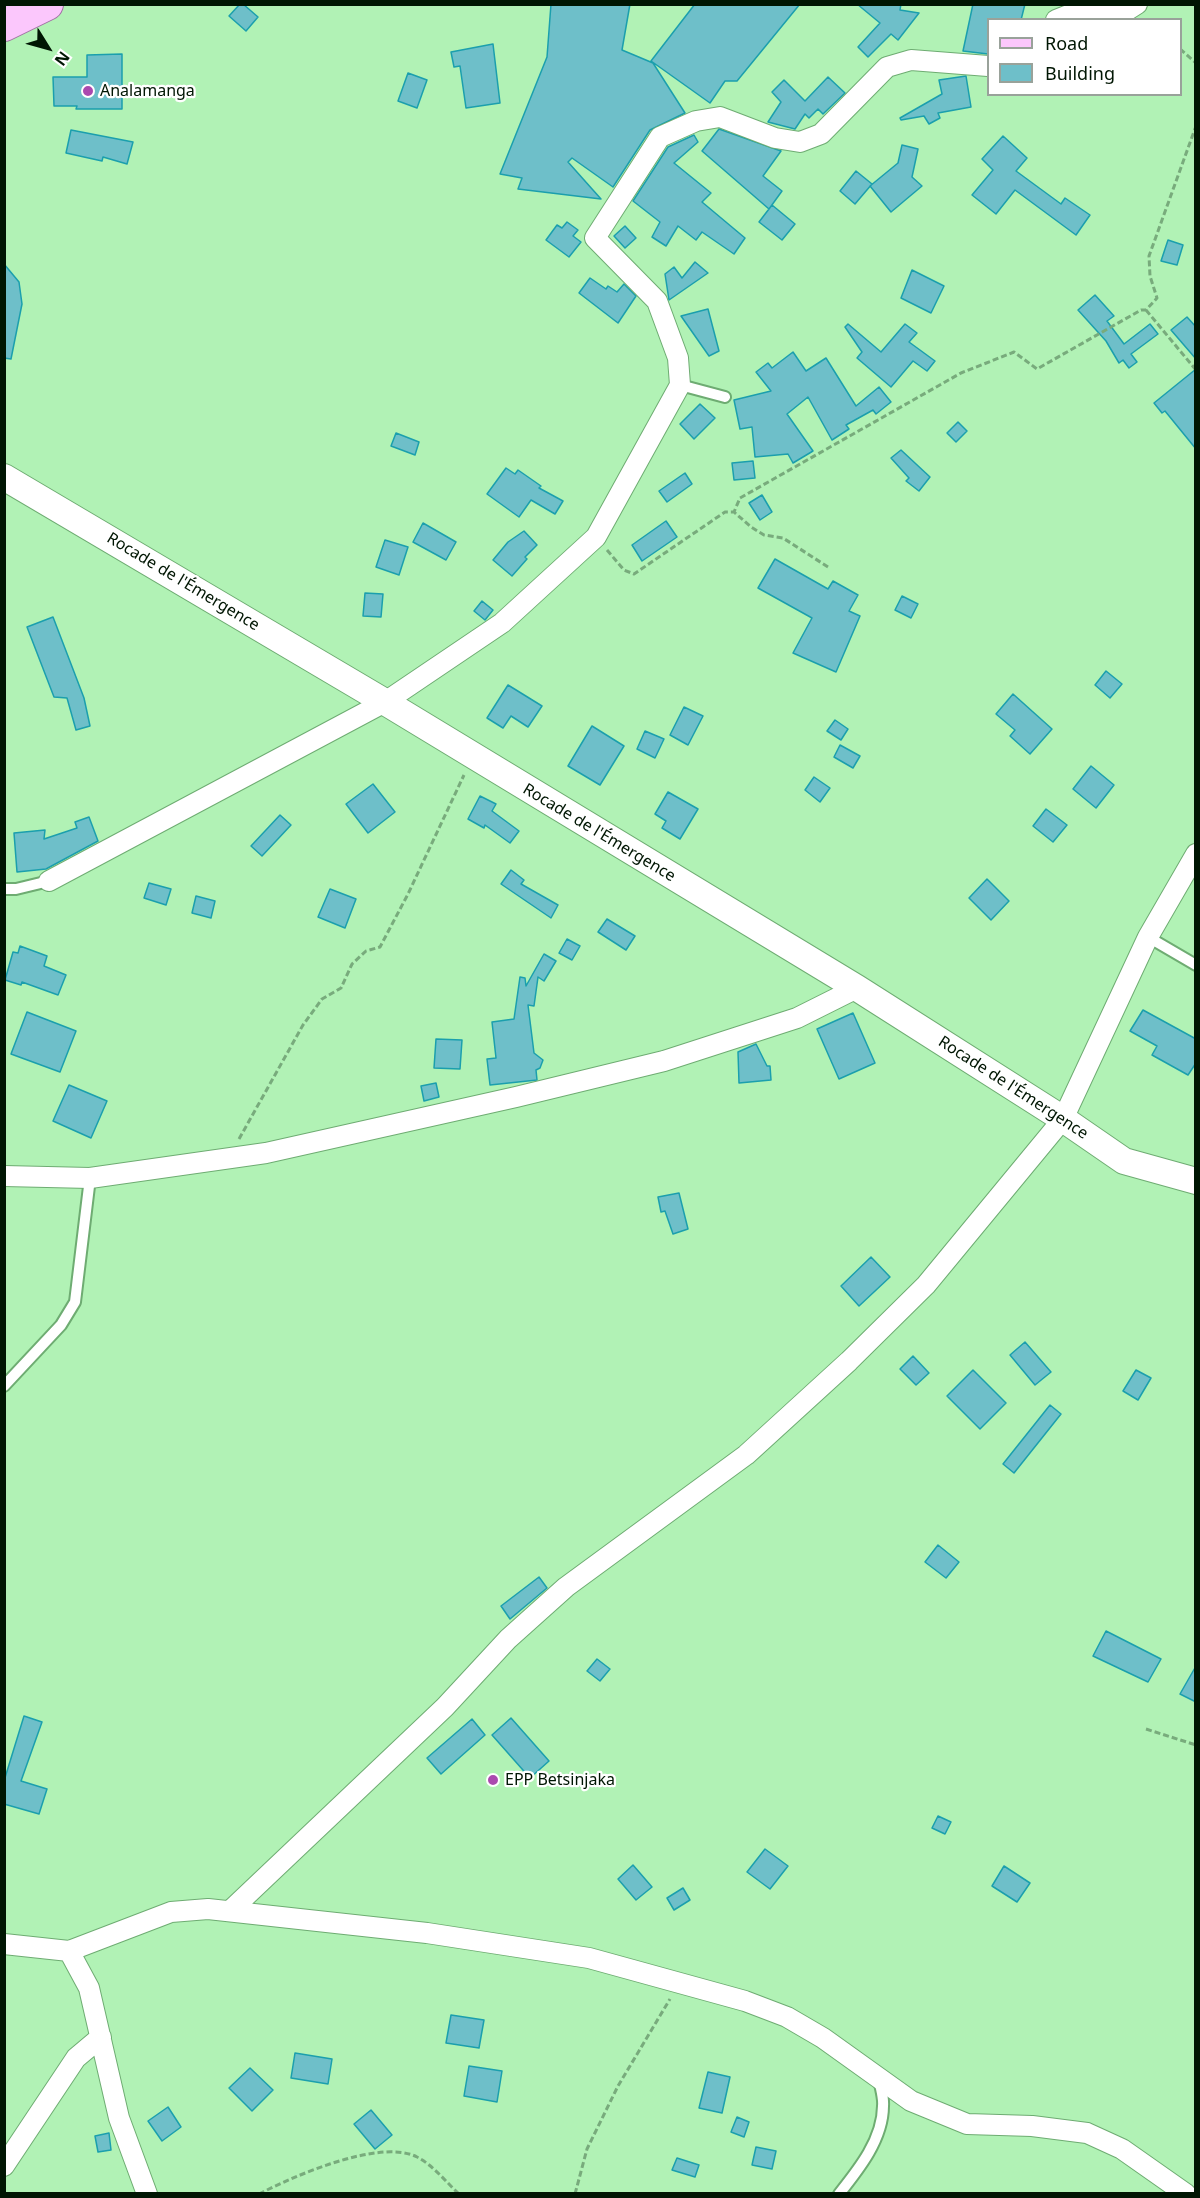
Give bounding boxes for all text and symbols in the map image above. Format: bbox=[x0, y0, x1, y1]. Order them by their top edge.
north arrow bbox=[18, 18, 78, 78]
legend bbox=[987, 18, 1182, 96]
text: Road bbox=[1045, 31, 1088, 55]
text: N bbox=[50, 47, 75, 71]
text: Building bbox=[1045, 61, 1115, 85]
place label: Analamanga bbox=[100, 81, 195, 101]
marker: Analamanga bbox=[81, 84, 95, 98]
street label: Rocade de l'Émergence bbox=[103, 529, 263, 635]
street label: Rocade de l'Émergence bbox=[519, 780, 679, 886]
street label: Rocade de l'Émergence bbox=[934, 1032, 1092, 1144]
place label: EPP Betsinjaka bbox=[505, 1770, 615, 1790]
marker: EPP Betsinjaka bbox=[486, 1773, 500, 1787]

